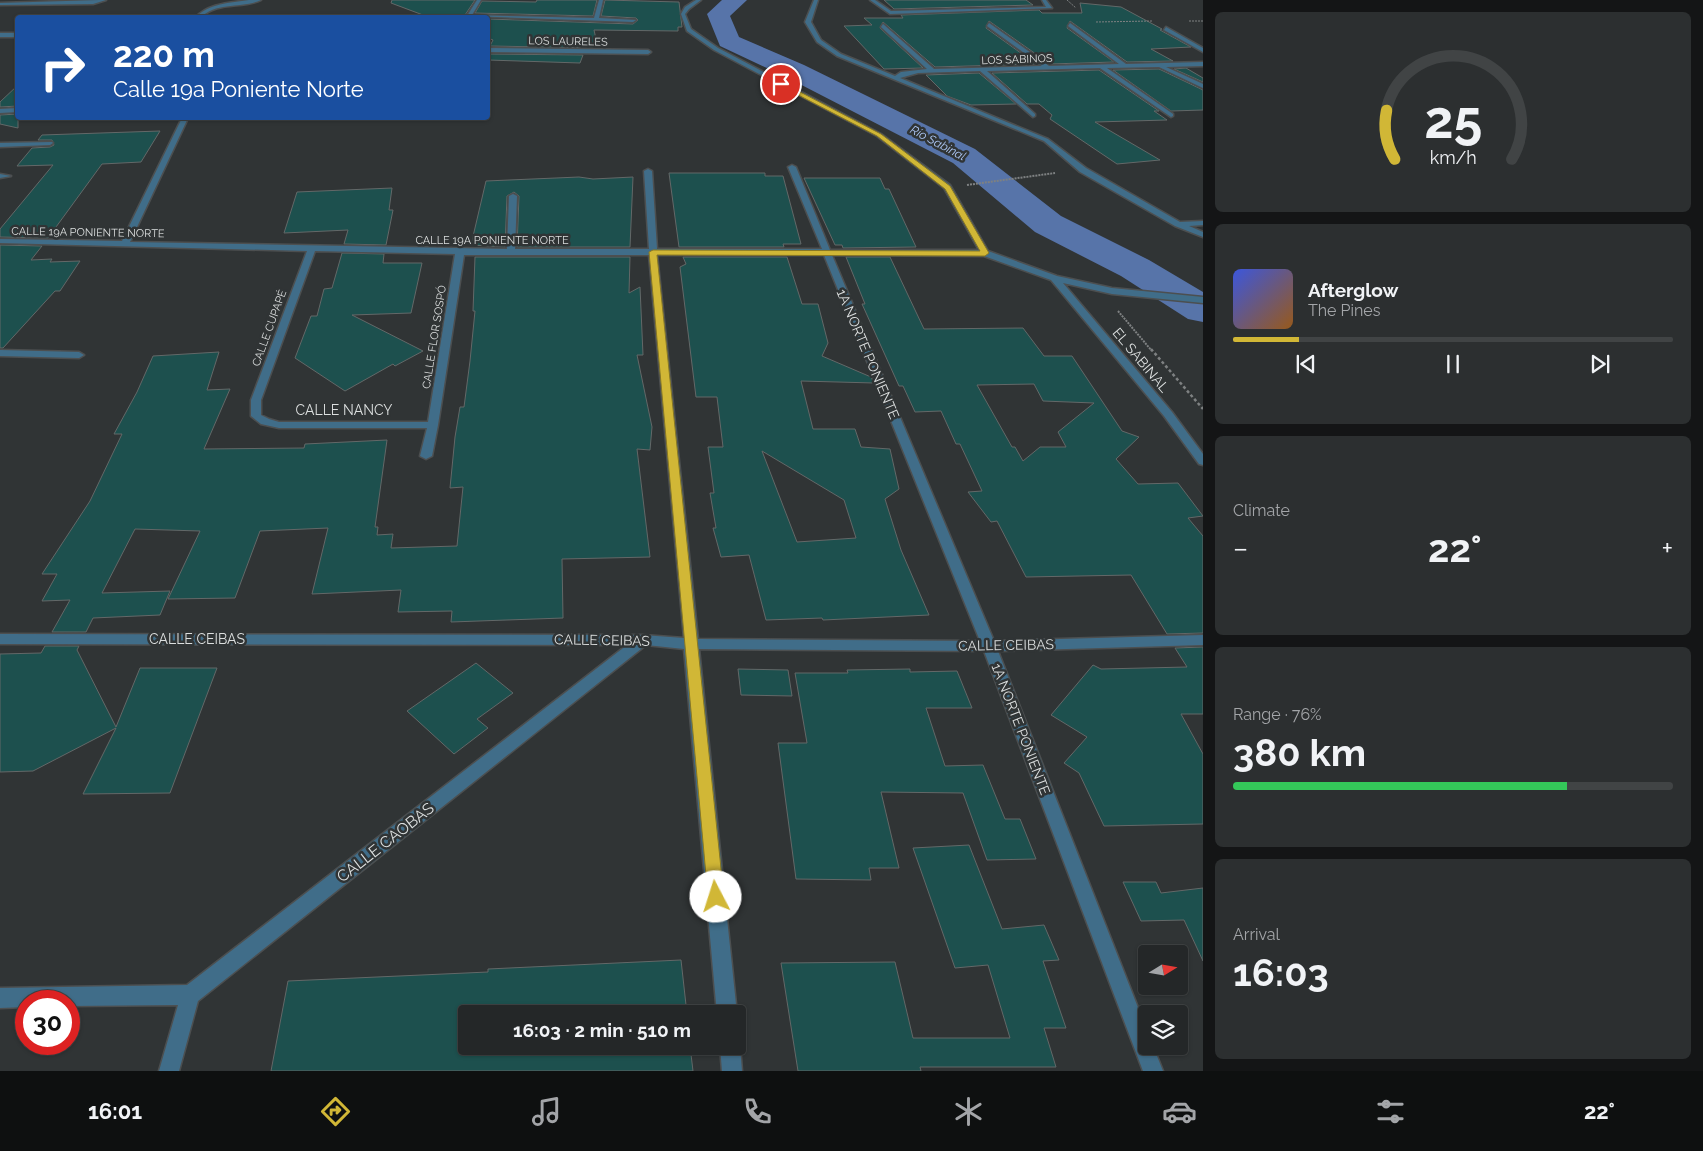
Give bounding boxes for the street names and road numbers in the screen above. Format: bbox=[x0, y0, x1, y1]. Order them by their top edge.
street label: LOS LAURELES bbox=[528, 34, 608, 49]
street label: LOS SABINOS bbox=[981, 52, 1053, 67]
street label: CALLE 19A PONIENTE NORTE bbox=[11, 225, 165, 240]
street label: CALLE 19A PONIENTE NORTE bbox=[415, 234, 569, 247]
street label: CALLE FLOR SOSPÓ bbox=[419, 284, 449, 390]
street label: 1A NORTE PONIENTE bbox=[833, 287, 903, 421]
street label: CALLE CUPAPÉ bbox=[249, 288, 289, 368]
street label: EL SABINAL bbox=[1110, 325, 1172, 395]
street label: CALLE NANCY bbox=[296, 402, 392, 418]
street label: CALLE CEIBAS bbox=[149, 631, 245, 647]
street label: CALLE CEIBAS bbox=[554, 631, 651, 649]
street label: CALLE CEIBAS bbox=[958, 636, 1055, 654]
street label: 1A NORTE PONIENTE bbox=[989, 661, 1053, 797]
street label: CALLE CAOBAS bbox=[333, 798, 438, 886]

